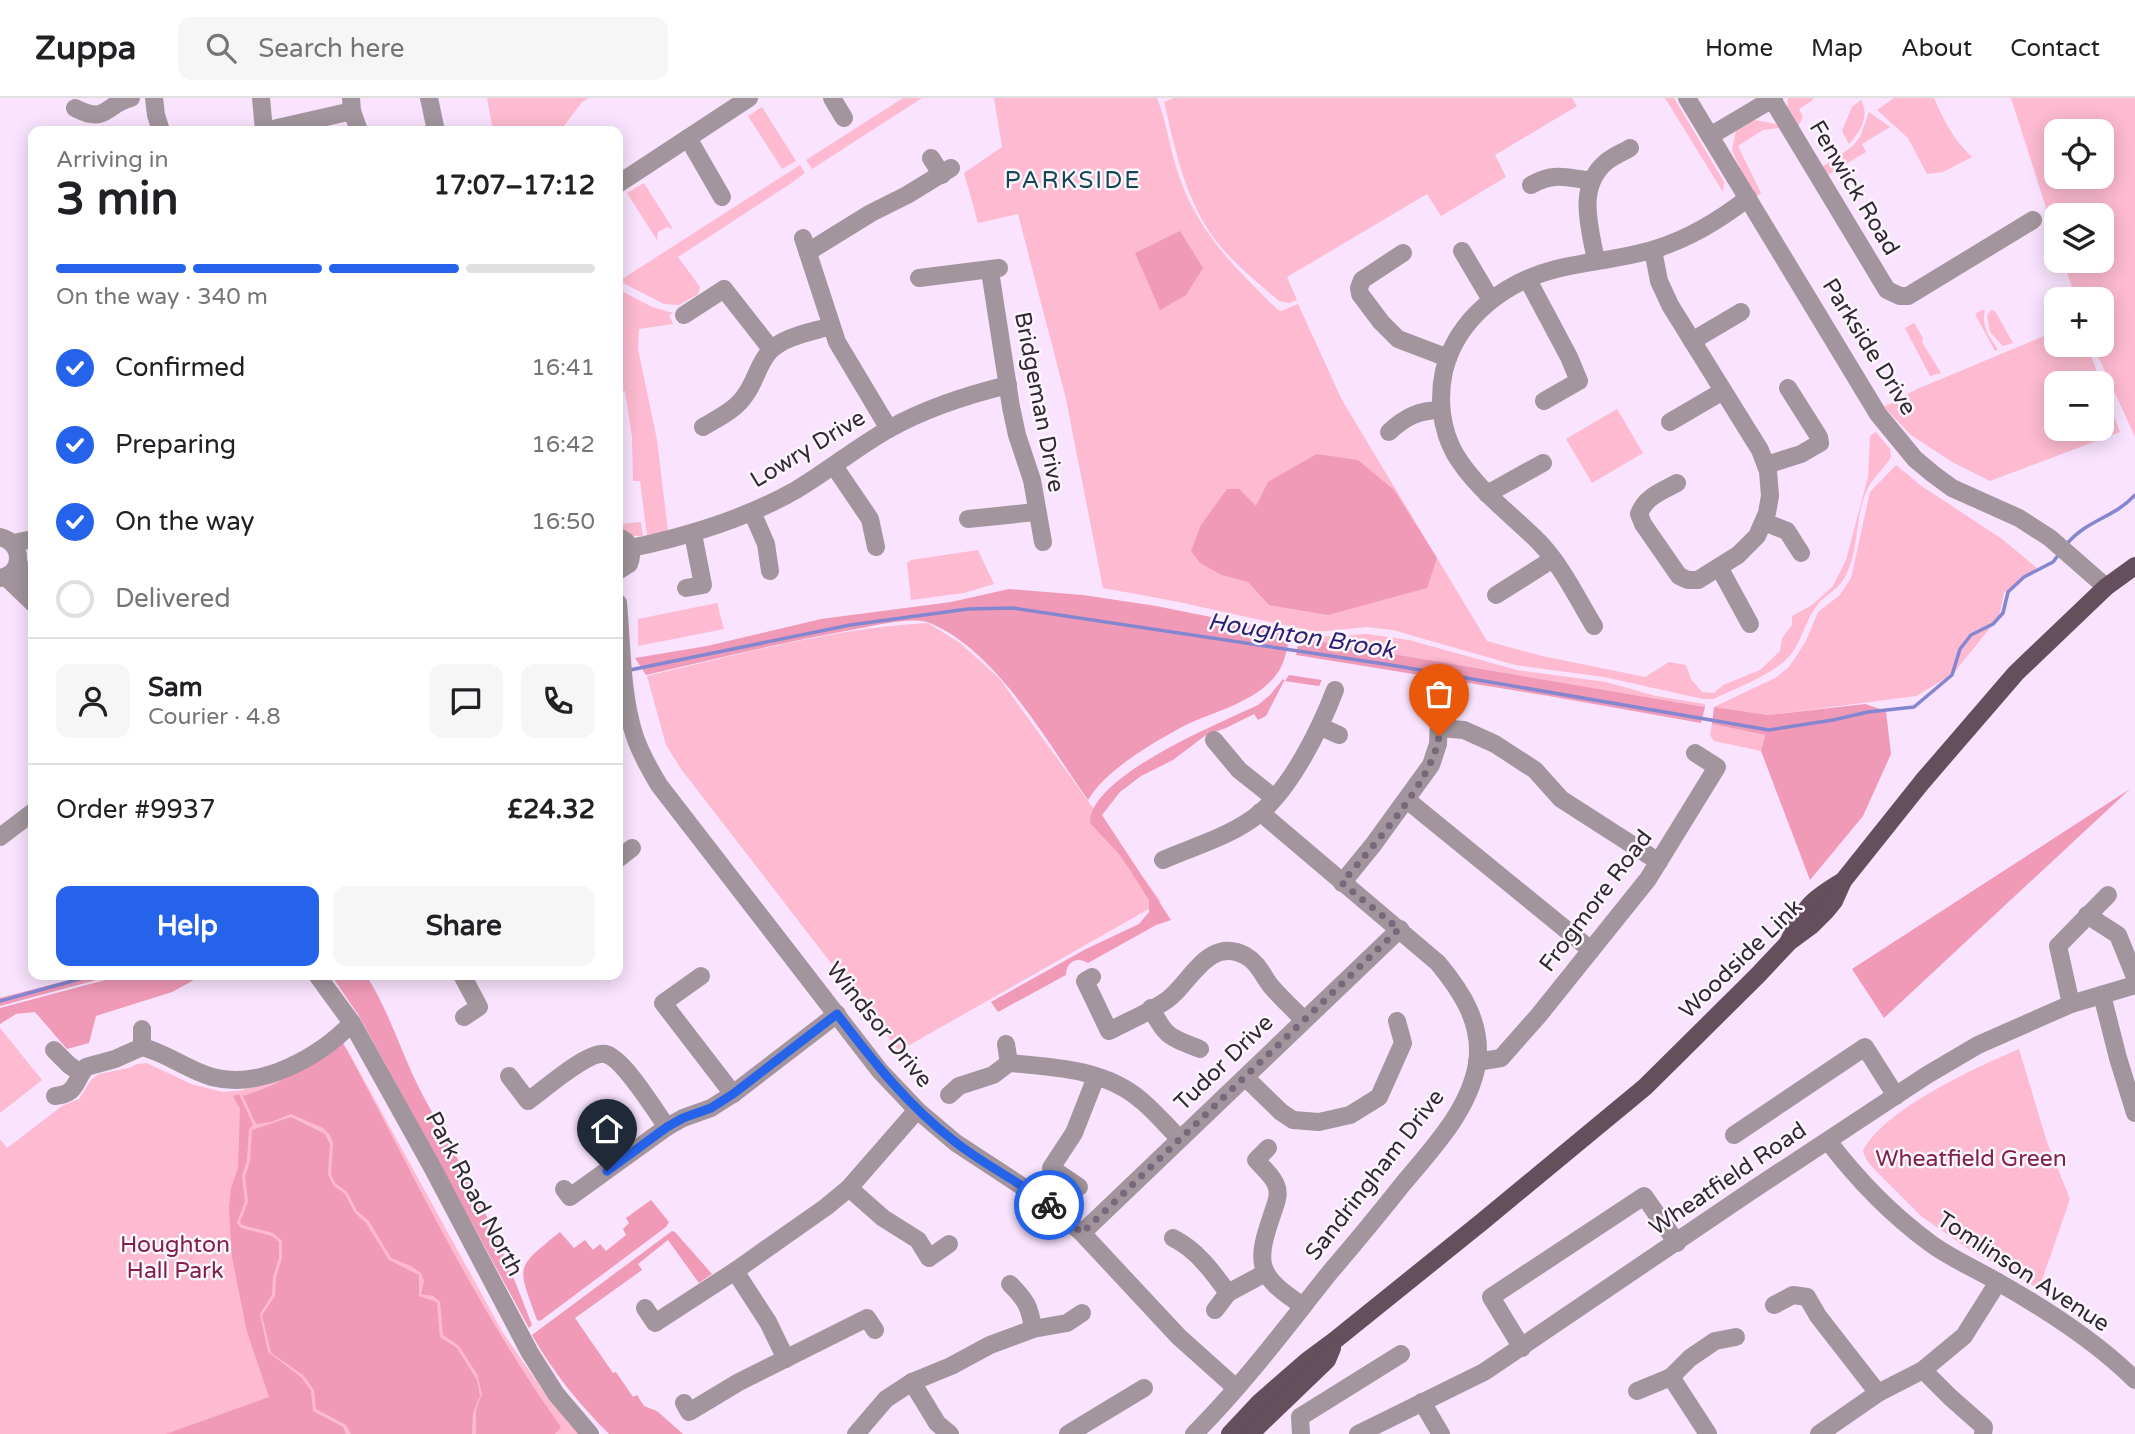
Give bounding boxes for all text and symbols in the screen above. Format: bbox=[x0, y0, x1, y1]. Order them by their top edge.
search box bbox=[178, 17, 668, 80]
text: Zuppa bbox=[35, 29, 136, 68]
icon: search bbox=[202, 29, 240, 67]
text: Search here bbox=[258, 33, 405, 64]
text: Home bbox=[1705, 34, 1773, 63]
text: Map bbox=[1811, 34, 1863, 63]
text: About bbox=[1901, 34, 1972, 63]
text: Contact bbox=[2010, 34, 2100, 63]
street label: Fenwick Road bbox=[1803, 115, 1905, 261]
map controls bbox=[2044, 119, 2114, 441]
button: locate bbox=[2044, 119, 2114, 189]
text: Arriving in bbox=[56, 146, 169, 174]
district label: PARKSIDE bbox=[1004, 166, 1142, 195]
text: 17:07–17:12 bbox=[434, 170, 595, 201]
text: 3 min bbox=[56, 172, 179, 227]
button: layers bbox=[2044, 203, 2114, 273]
street label: Parkside Drive bbox=[1816, 273, 1922, 421]
text: On the way · 340 m bbox=[56, 283, 268, 311]
button: + bbox=[2044, 287, 2114, 357]
street label: Bridgeman Drive bbox=[1008, 309, 1070, 495]
icon: check bbox=[56, 349, 94, 387]
text: Confirmed bbox=[115, 352, 245, 383]
text: 16:41 bbox=[531, 354, 595, 382]
button: − bbox=[2044, 371, 2114, 441]
street label: Lowry Drive bbox=[745, 404, 871, 494]
icon: check bbox=[56, 426, 94, 464]
text: Preparing bbox=[115, 429, 236, 460]
text: 16:42 bbox=[531, 431, 595, 459]
icon: check bbox=[56, 503, 94, 541]
text: On the way bbox=[115, 506, 255, 537]
text: 16:50 bbox=[531, 508, 595, 536]
text: Delivered bbox=[115, 583, 231, 614]
water label: Houghton Brook bbox=[1206, 607, 1398, 665]
button: person bbox=[56, 664, 130, 738]
button: chat bbox=[429, 664, 503, 738]
button: phone bbox=[521, 664, 595, 738]
pin bbox=[1409, 664, 1469, 736]
text: Sam bbox=[148, 672, 203, 703]
icon: bag bbox=[1420, 675, 1458, 713]
text: Courier · 4.8 bbox=[148, 703, 281, 731]
text: Order #9937 bbox=[56, 794, 216, 825]
text: £24.32 bbox=[507, 794, 595, 825]
street label: Frogmore Road bbox=[1533, 824, 1659, 978]
button: Help bbox=[56, 886, 319, 966]
button: Share bbox=[333, 886, 595, 966]
street label: Woodside Link bbox=[1674, 893, 1808, 1025]
street label: Windsor Drive bbox=[820, 956, 938, 1094]
street label: Tudor Drive bbox=[1169, 1009, 1279, 1117]
street label: Sandringham Drive bbox=[1300, 1084, 1450, 1266]
pin bbox=[577, 1099, 637, 1171]
street label: Park Road North bbox=[419, 1107, 529, 1281]
icon: home bbox=[588, 1110, 626, 1148]
street label: Wheatfield Road bbox=[1644, 1116, 1812, 1242]
park label: Wheatfield Green bbox=[1875, 1145, 2067, 1173]
courier bbox=[1014, 1170, 1084, 1240]
icon: bike bbox=[1030, 1186, 1068, 1224]
street label: Tomlinson Avenue bbox=[1931, 1206, 2115, 1338]
park label: Houghton Hall Park bbox=[120, 1231, 230, 1285]

